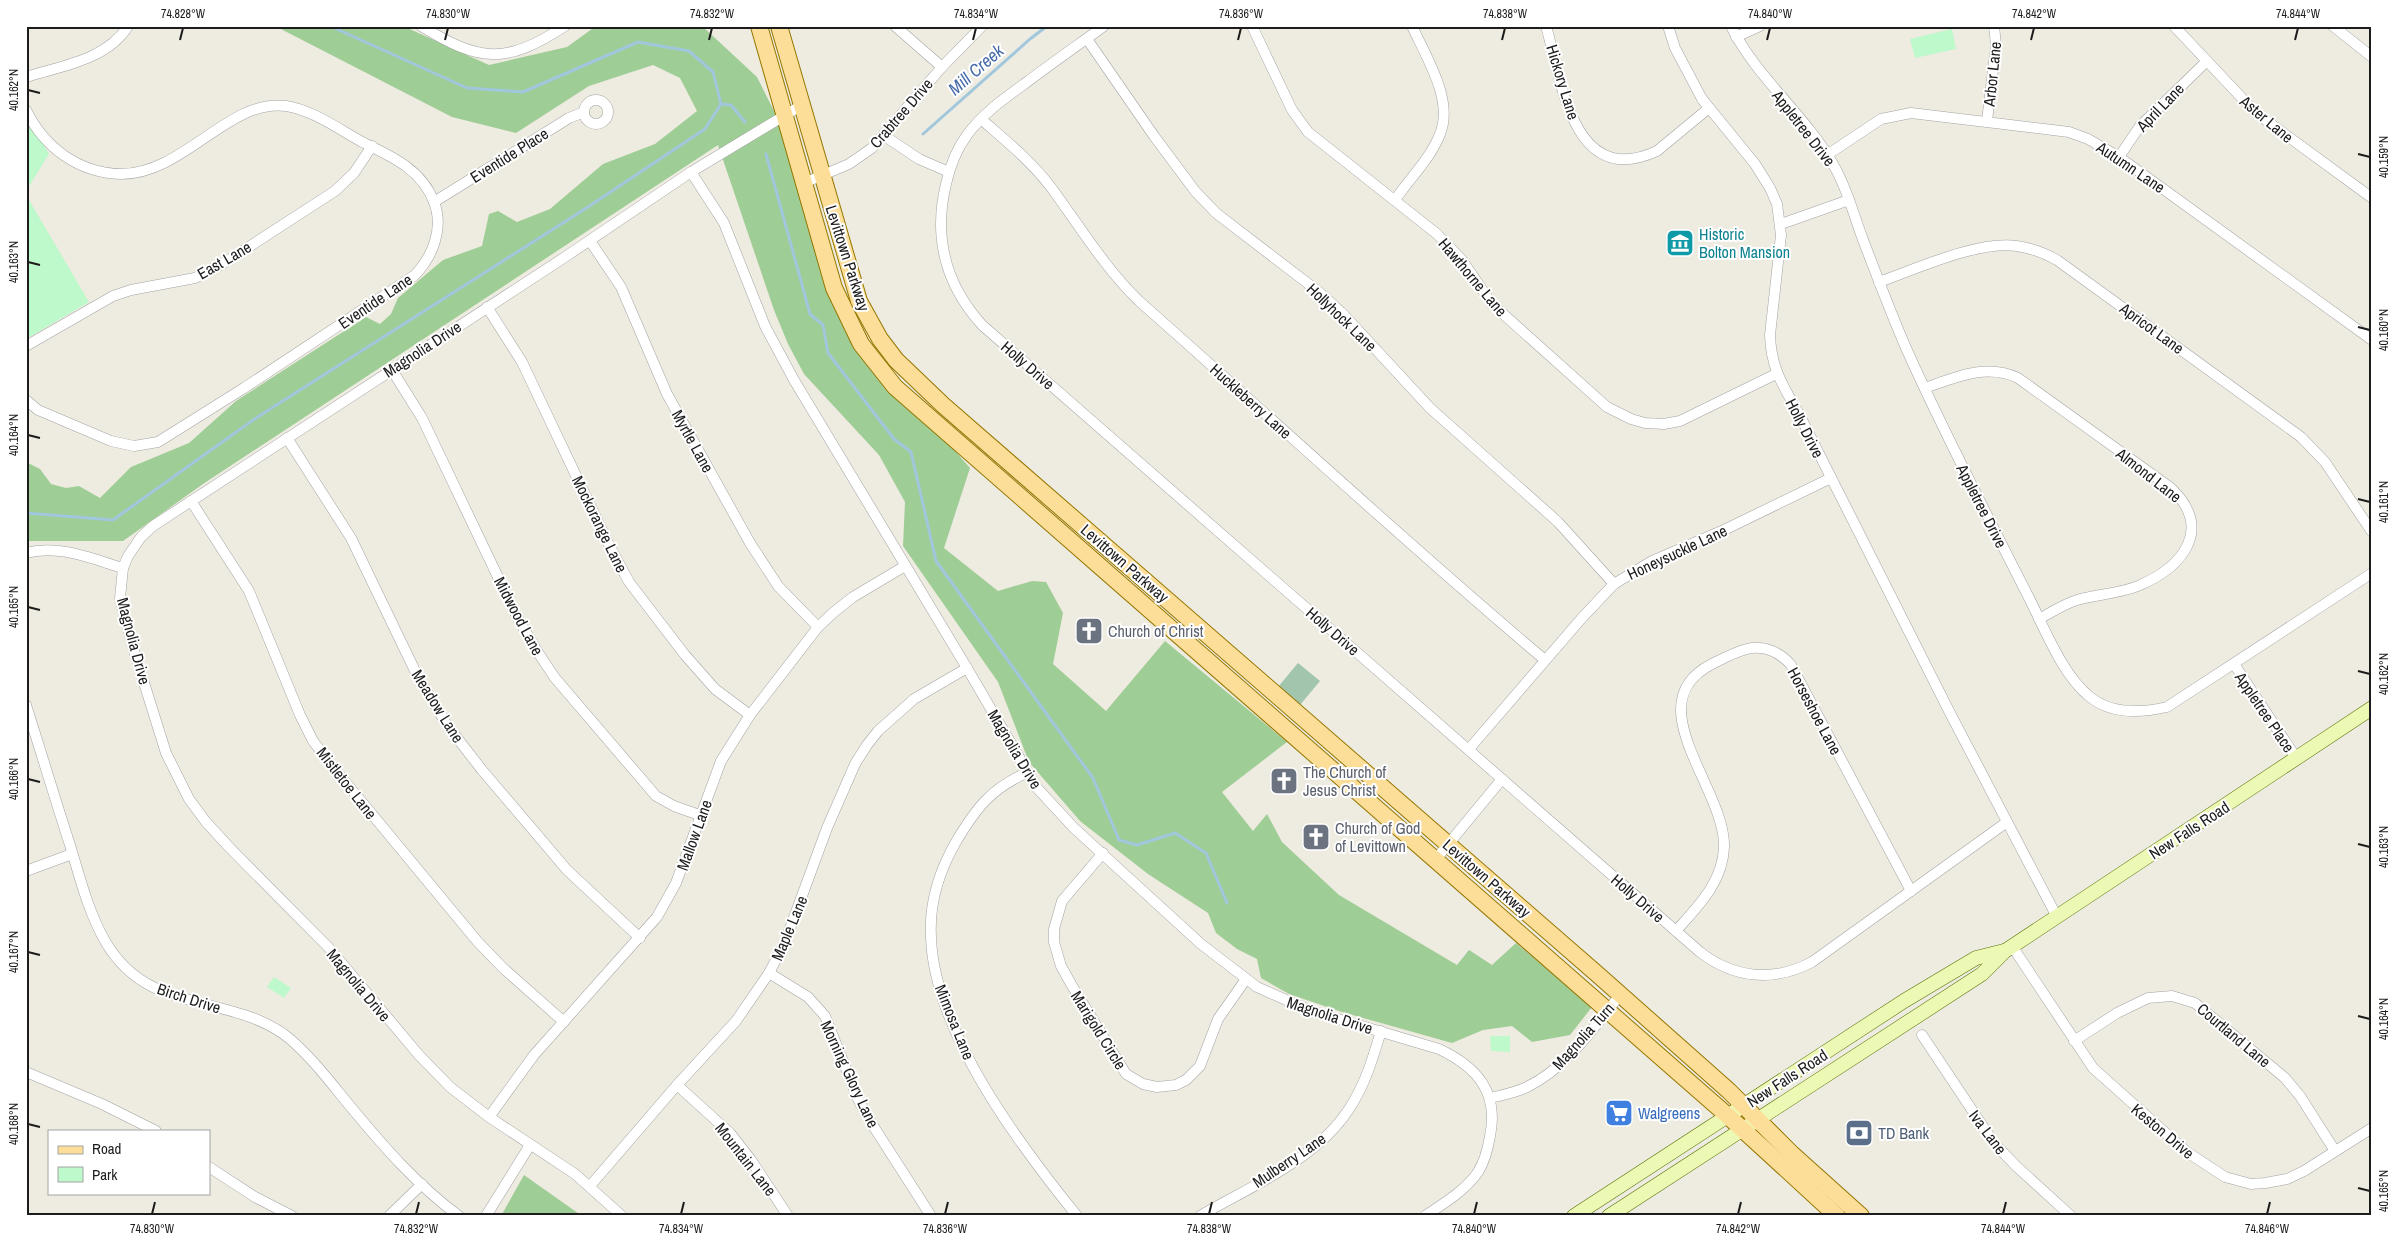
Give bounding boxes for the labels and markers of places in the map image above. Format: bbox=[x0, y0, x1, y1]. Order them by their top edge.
place label: Historic Bolton Mansion bbox=[1699, 223, 1790, 263]
museum icon: Historic Bolton Mansion bbox=[1665, 228, 1695, 258]
church icon: Church of Christ bbox=[1074, 616, 1104, 646]
place label: Church of Christ bbox=[1108, 620, 1204, 642]
place label: The Church of Jesus Christ bbox=[1303, 761, 1386, 801]
church icon: The Church of Jesus Christ bbox=[1269, 766, 1299, 796]
place label: Church of God of Levittown bbox=[1335, 817, 1420, 857]
church icon: Church of God of Levittown bbox=[1301, 822, 1331, 852]
supermarket icon: Walgreens bbox=[1604, 1098, 1634, 1128]
place label: Walgreens bbox=[1638, 1102, 1700, 1124]
bank icon: TD Bank bbox=[1844, 1118, 1874, 1148]
place label: TD Bank bbox=[1878, 1122, 1929, 1144]

